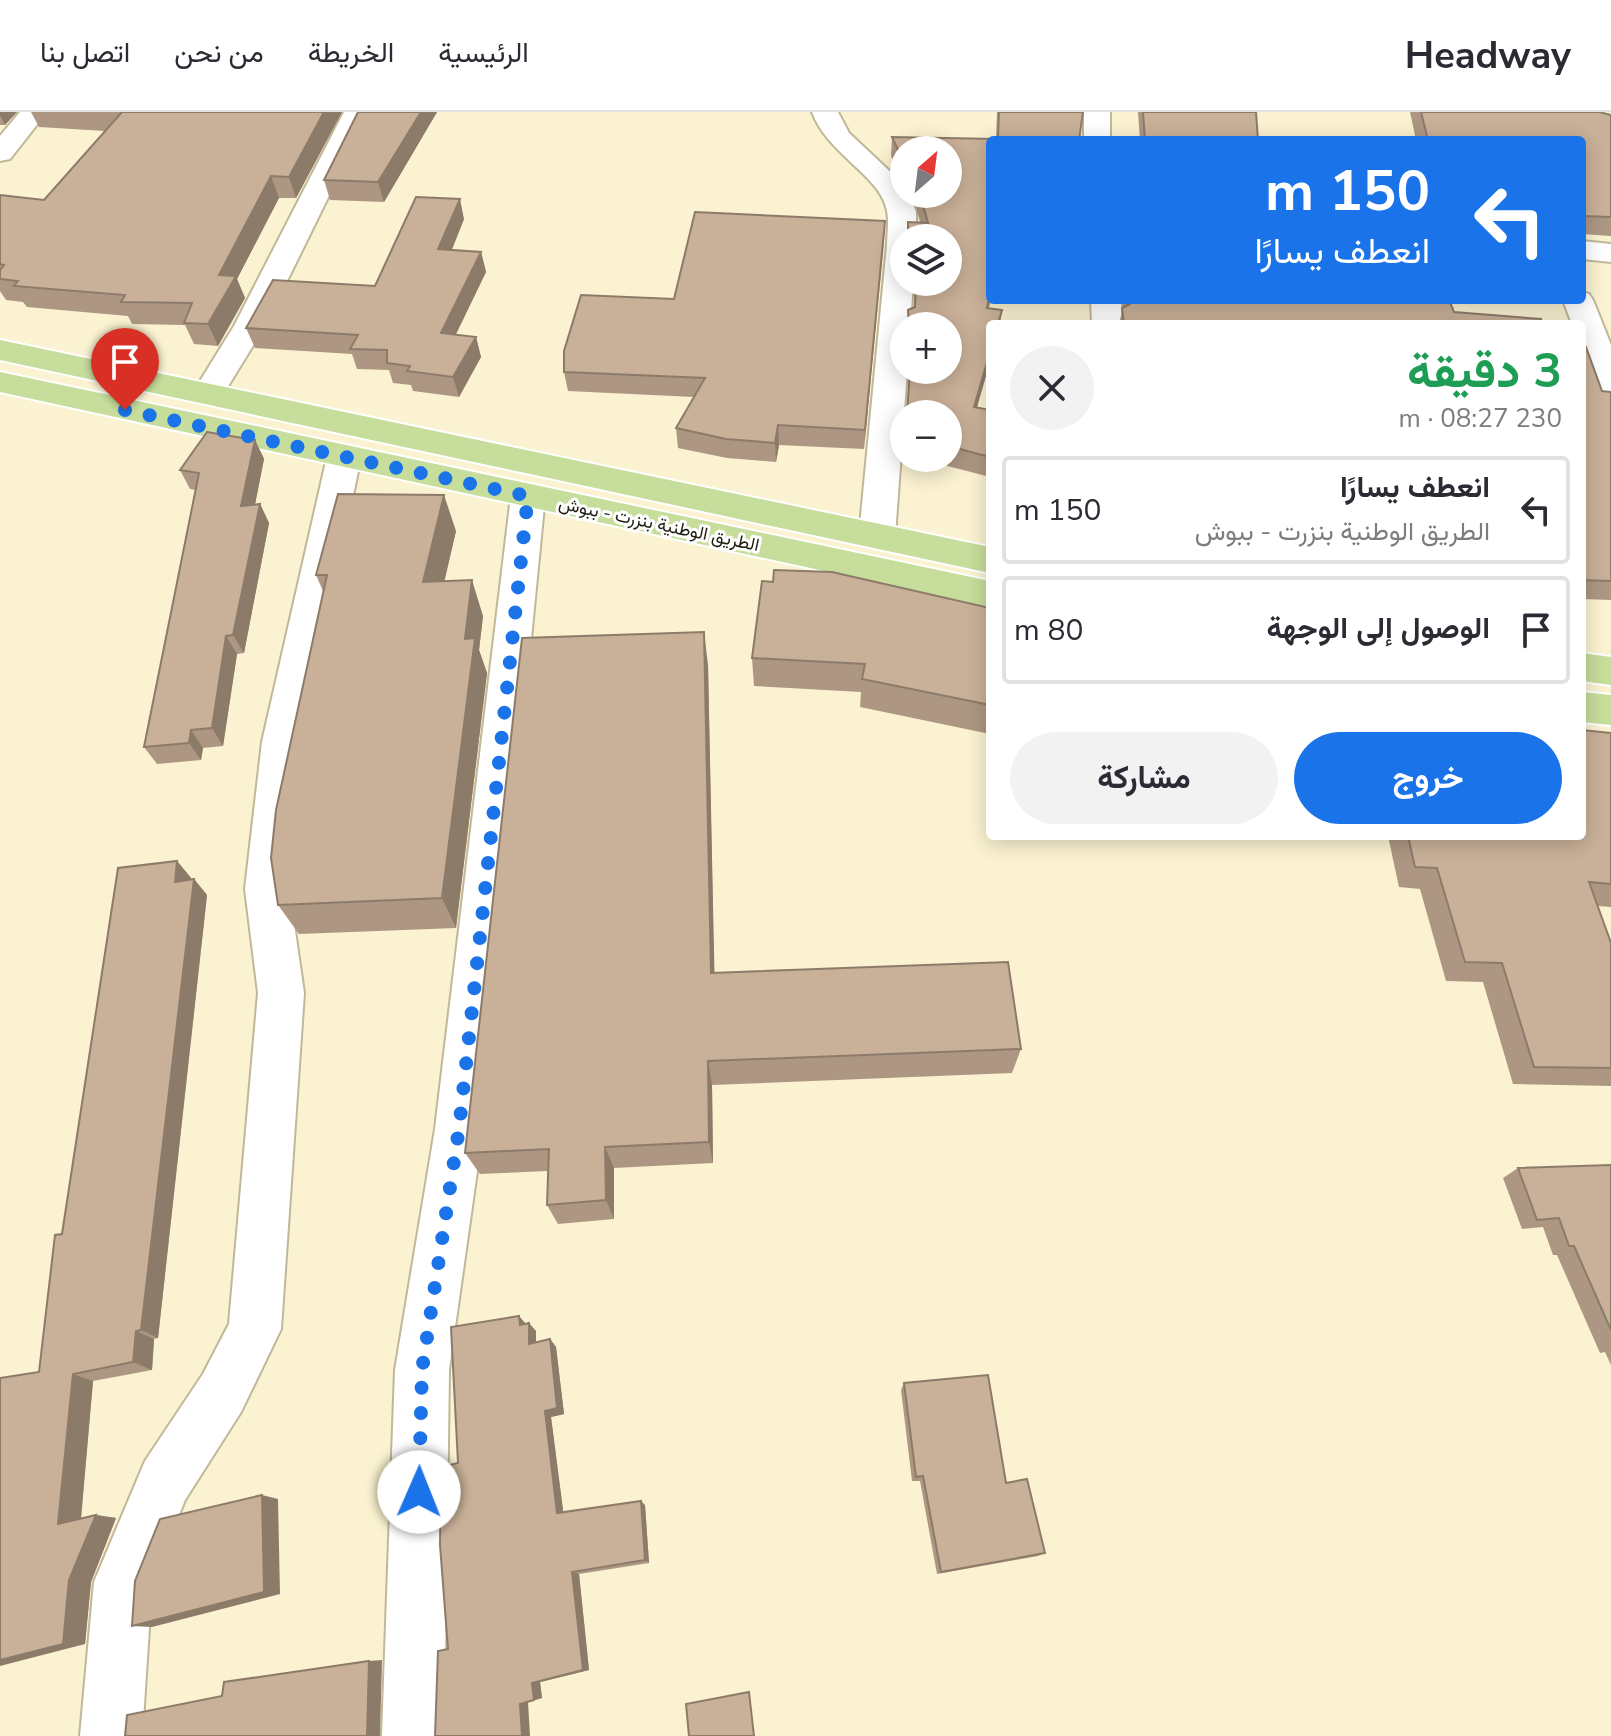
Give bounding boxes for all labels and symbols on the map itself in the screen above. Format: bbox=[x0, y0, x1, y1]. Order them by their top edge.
north arrow bbox=[890, 136, 962, 208]
pin bbox=[91, 328, 159, 410]
street label: الطريق الوطنية بنزرت - ببوش bbox=[556, 491, 762, 557]
position arrow bbox=[377, 1450, 461, 1534]

